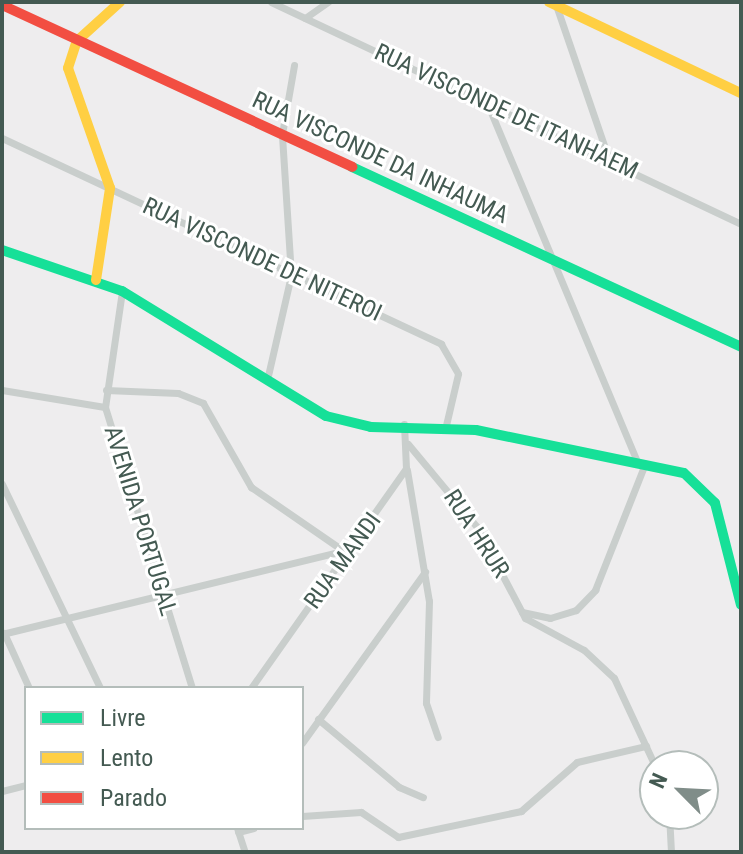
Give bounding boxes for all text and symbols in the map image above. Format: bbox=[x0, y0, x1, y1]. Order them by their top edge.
street label: RUA VISCONDE DE ITANHAEM bbox=[370, 38, 642, 186]
street label: RUA VISCONDE DA INHAUMA bbox=[247, 86, 513, 230]
street label: RUA VISCONDE DE NITEROI bbox=[138, 192, 386, 328]
street label: AVENIDA PORTUGAL bbox=[97, 423, 183, 619]
street label: RUA HRUR bbox=[437, 485, 515, 583]
street label: RUA MANDI bbox=[298, 507, 388, 615]
legend bbox=[24, 686, 304, 830]
text: Livre bbox=[100, 704, 146, 732]
text: Lento bbox=[100, 744, 153, 772]
north arrow bbox=[639, 750, 719, 830]
text: N bbox=[644, 770, 673, 792]
text: Parado bbox=[100, 784, 167, 812]

